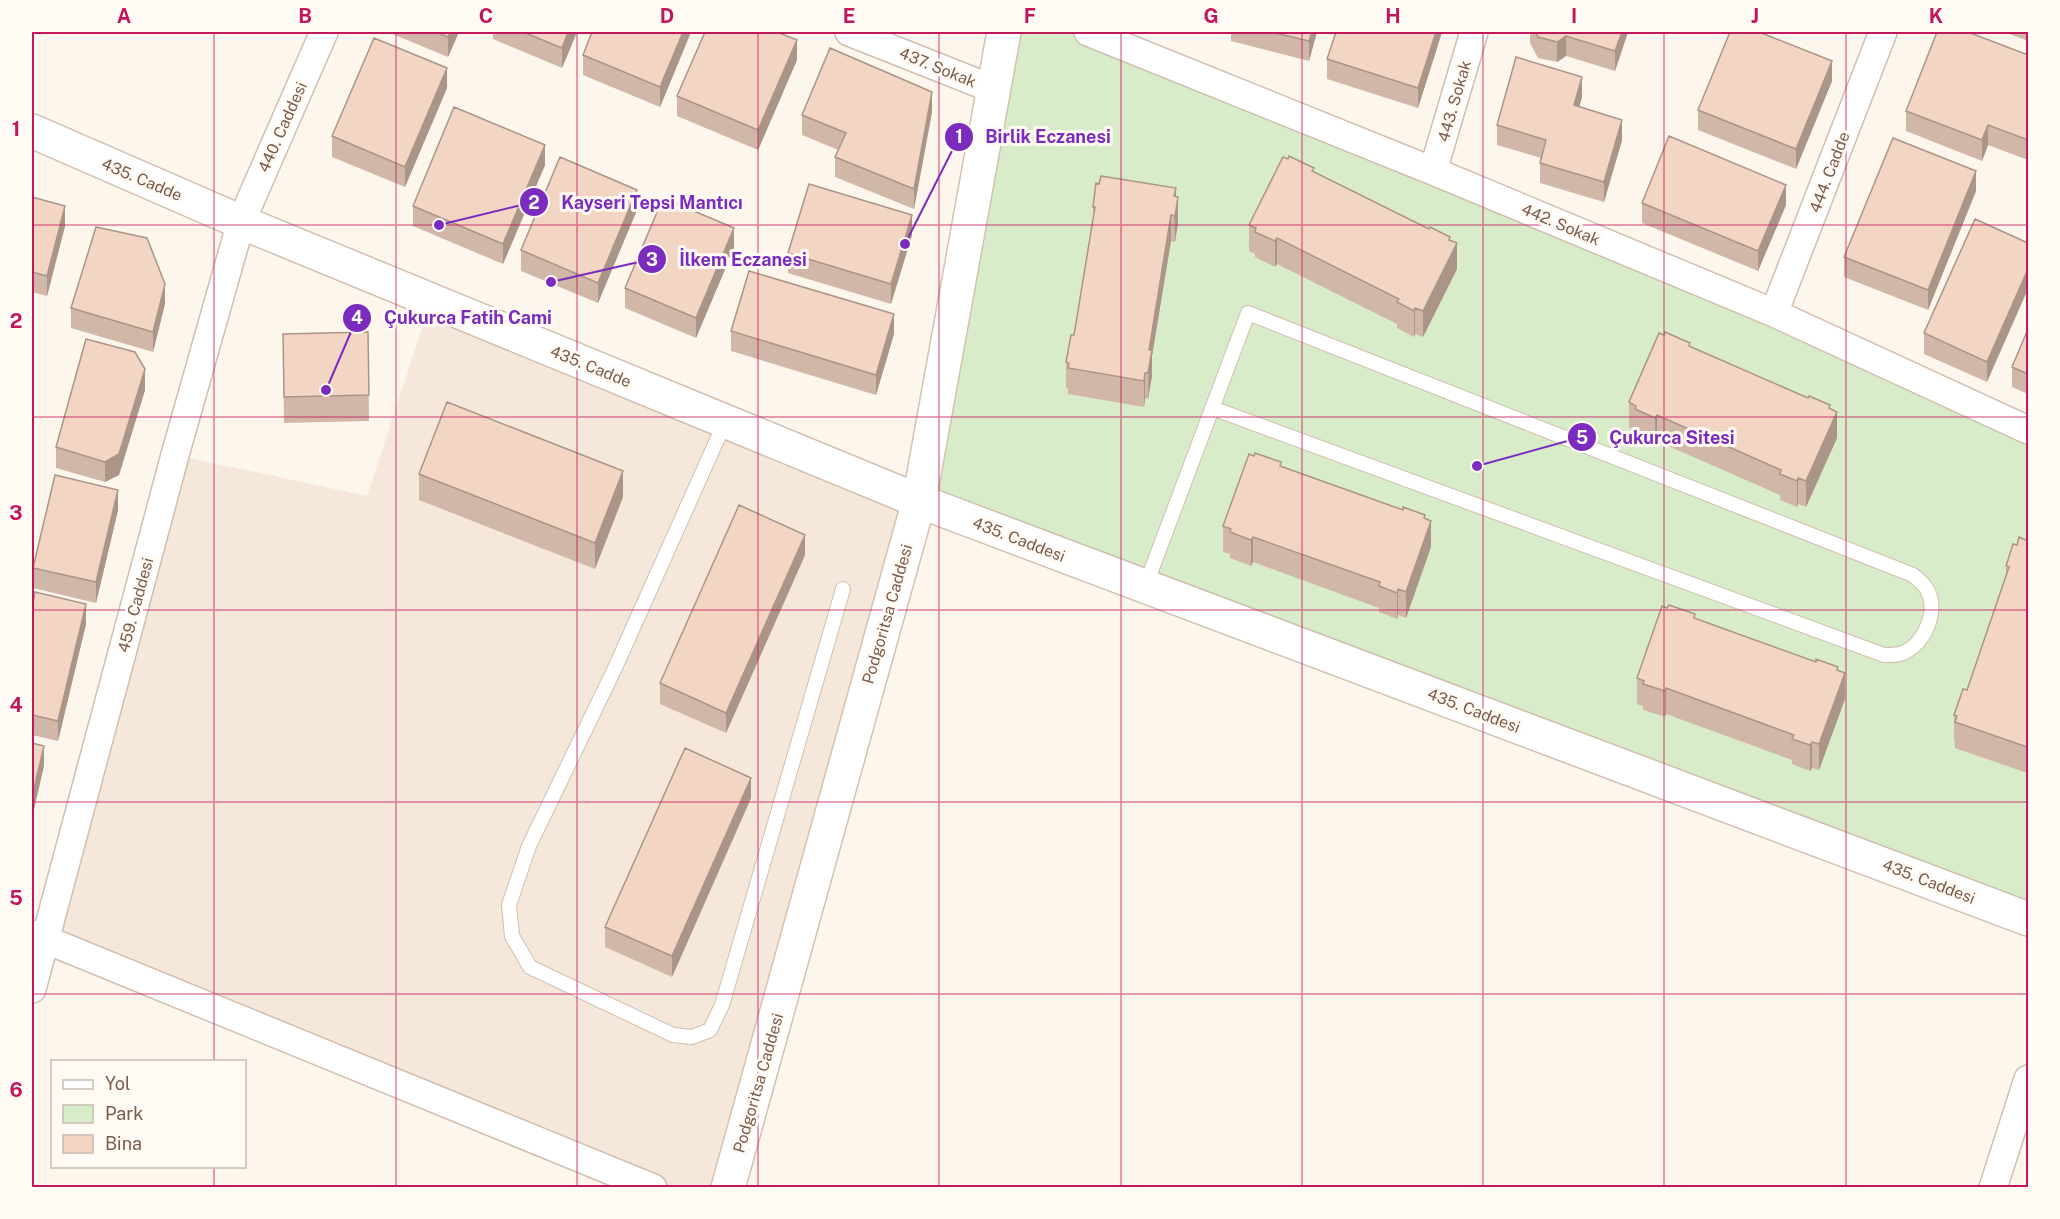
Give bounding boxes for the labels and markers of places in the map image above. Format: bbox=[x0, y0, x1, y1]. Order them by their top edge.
callout: Birlik Eczanesi bbox=[944, 119, 1123, 155]
callout: Kayseri Tepsi Mantıcı bbox=[519, 184, 755, 220]
callout: İlkem Eczanesi bbox=[637, 241, 819, 277]
callout: Çukurca Fatih Cami bbox=[342, 300, 564, 336]
callout: Çukurca Sitesi bbox=[1567, 419, 1747, 455]

